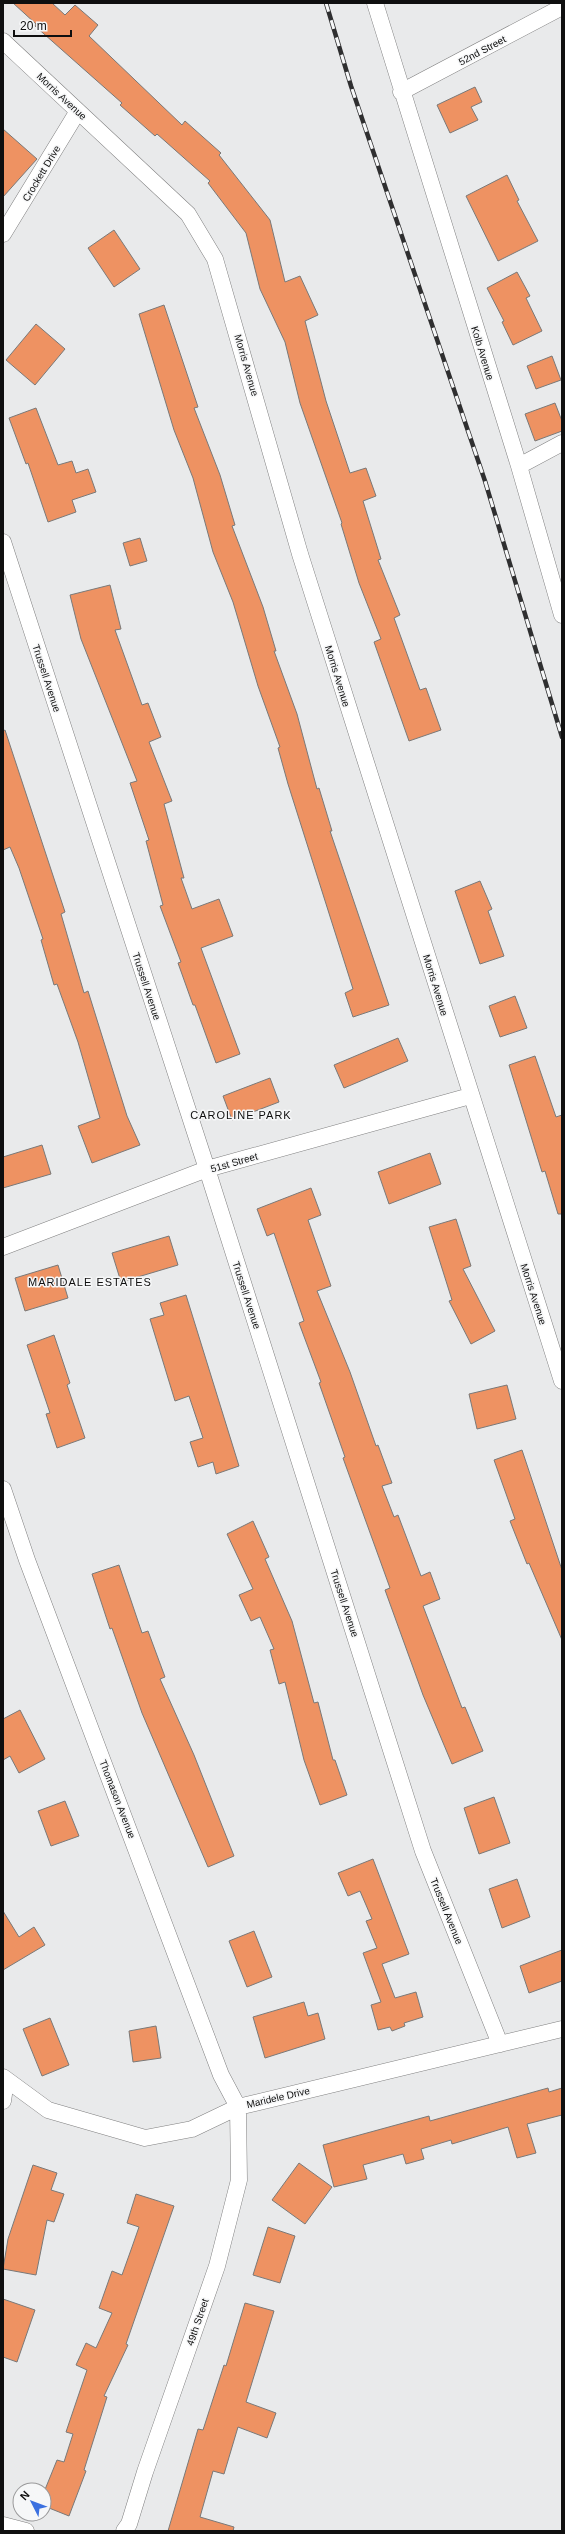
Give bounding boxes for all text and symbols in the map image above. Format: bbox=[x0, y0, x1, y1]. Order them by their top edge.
scale bar bbox=[14, 12, 71, 38]
text: 20 m bbox=[20, 19, 47, 33]
street label: 52nd Street bbox=[457, 33, 508, 67]
street label: Morris Avenue bbox=[35, 71, 89, 122]
street label: Crockett Drive bbox=[20, 143, 63, 203]
street label: Kolb Avenue bbox=[469, 325, 496, 382]
street label: Morris Avenue bbox=[232, 333, 261, 398]
street label: Trussell Avenue bbox=[30, 643, 63, 714]
street label: Morris Avenue bbox=[323, 644, 352, 709]
street label: Trussell Avenue bbox=[130, 951, 163, 1022]
street label: Morris Avenue bbox=[421, 953, 450, 1018]
district label: CAROLINE PARK bbox=[190, 1109, 292, 1121]
street label: 51st Street bbox=[209, 1150, 259, 1174]
street label: Trussell Avenue bbox=[230, 1260, 263, 1331]
street label: Morris Avenue bbox=[518, 1262, 549, 1327]
district label: MARIDALE ESTATES bbox=[28, 1276, 152, 1288]
street label: Trussell Avenue bbox=[328, 1568, 361, 1639]
street label: Thomason Avenue bbox=[97, 1758, 138, 1840]
street label: Trussell Avenue bbox=[428, 1876, 465, 1946]
street label: Maridele Drive bbox=[245, 2085, 311, 2110]
street label: 49th Street bbox=[184, 2297, 211, 2347]
north arrow bbox=[12, 2482, 52, 2522]
text: N bbox=[17, 2488, 32, 2502]

